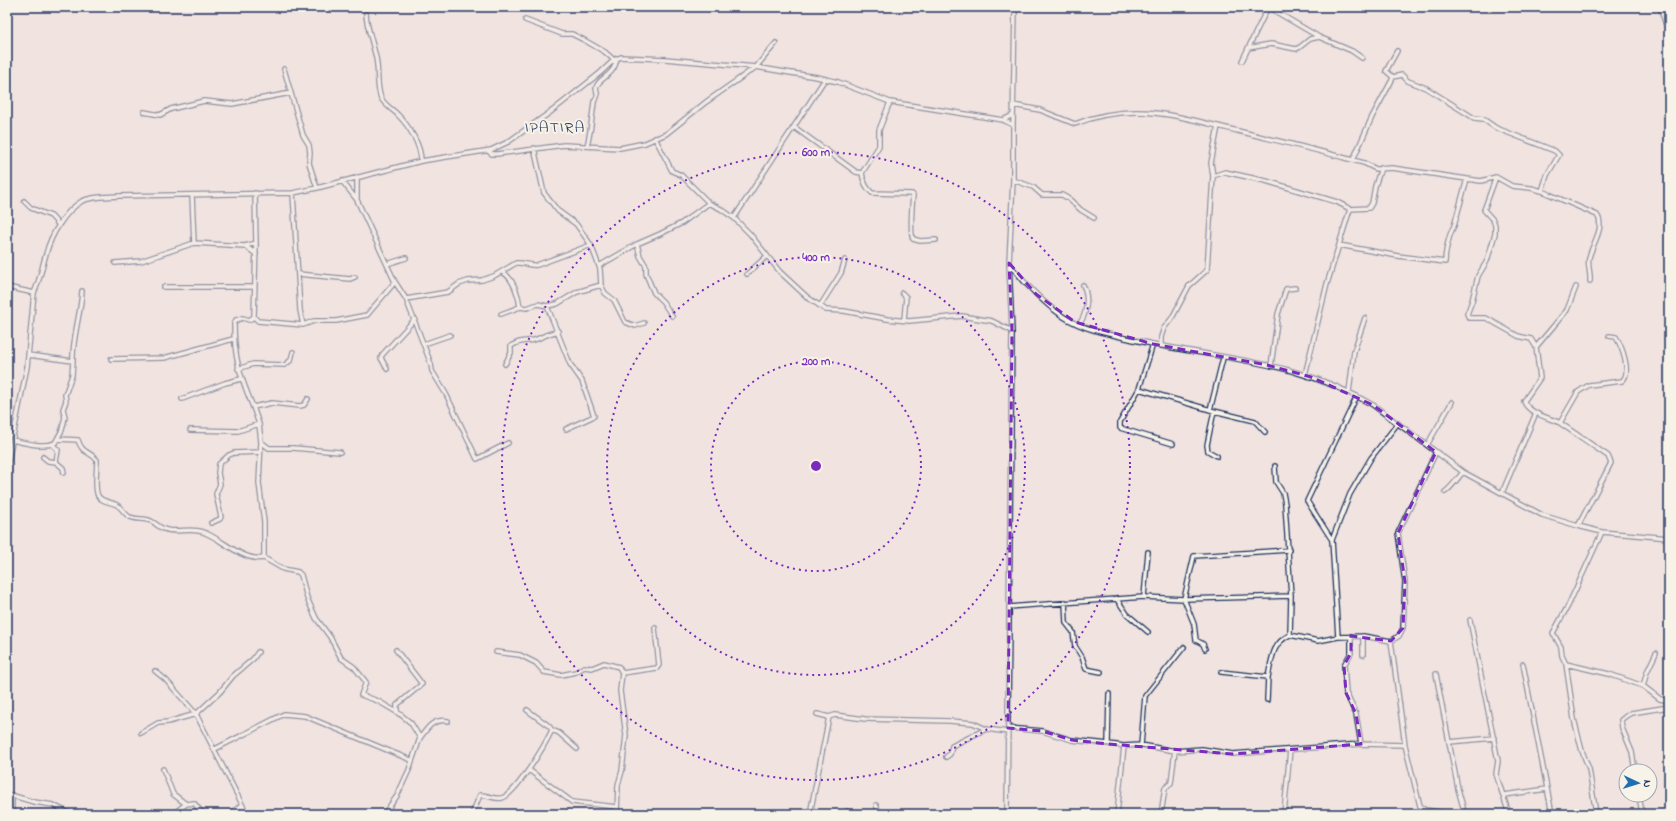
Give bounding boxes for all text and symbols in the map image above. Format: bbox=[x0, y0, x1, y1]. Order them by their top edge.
district label: IPATIRA bbox=[525, 116, 585, 140]
text: 600 m bbox=[801, 144, 831, 162]
text: 400 m bbox=[801, 249, 830, 267]
text: 200 m bbox=[801, 353, 831, 371]
centre of rings bbox=[809, 459, 823, 473]
north arrow bbox=[1618, 763, 1658, 803]
text: N bbox=[1639, 779, 1655, 788]

